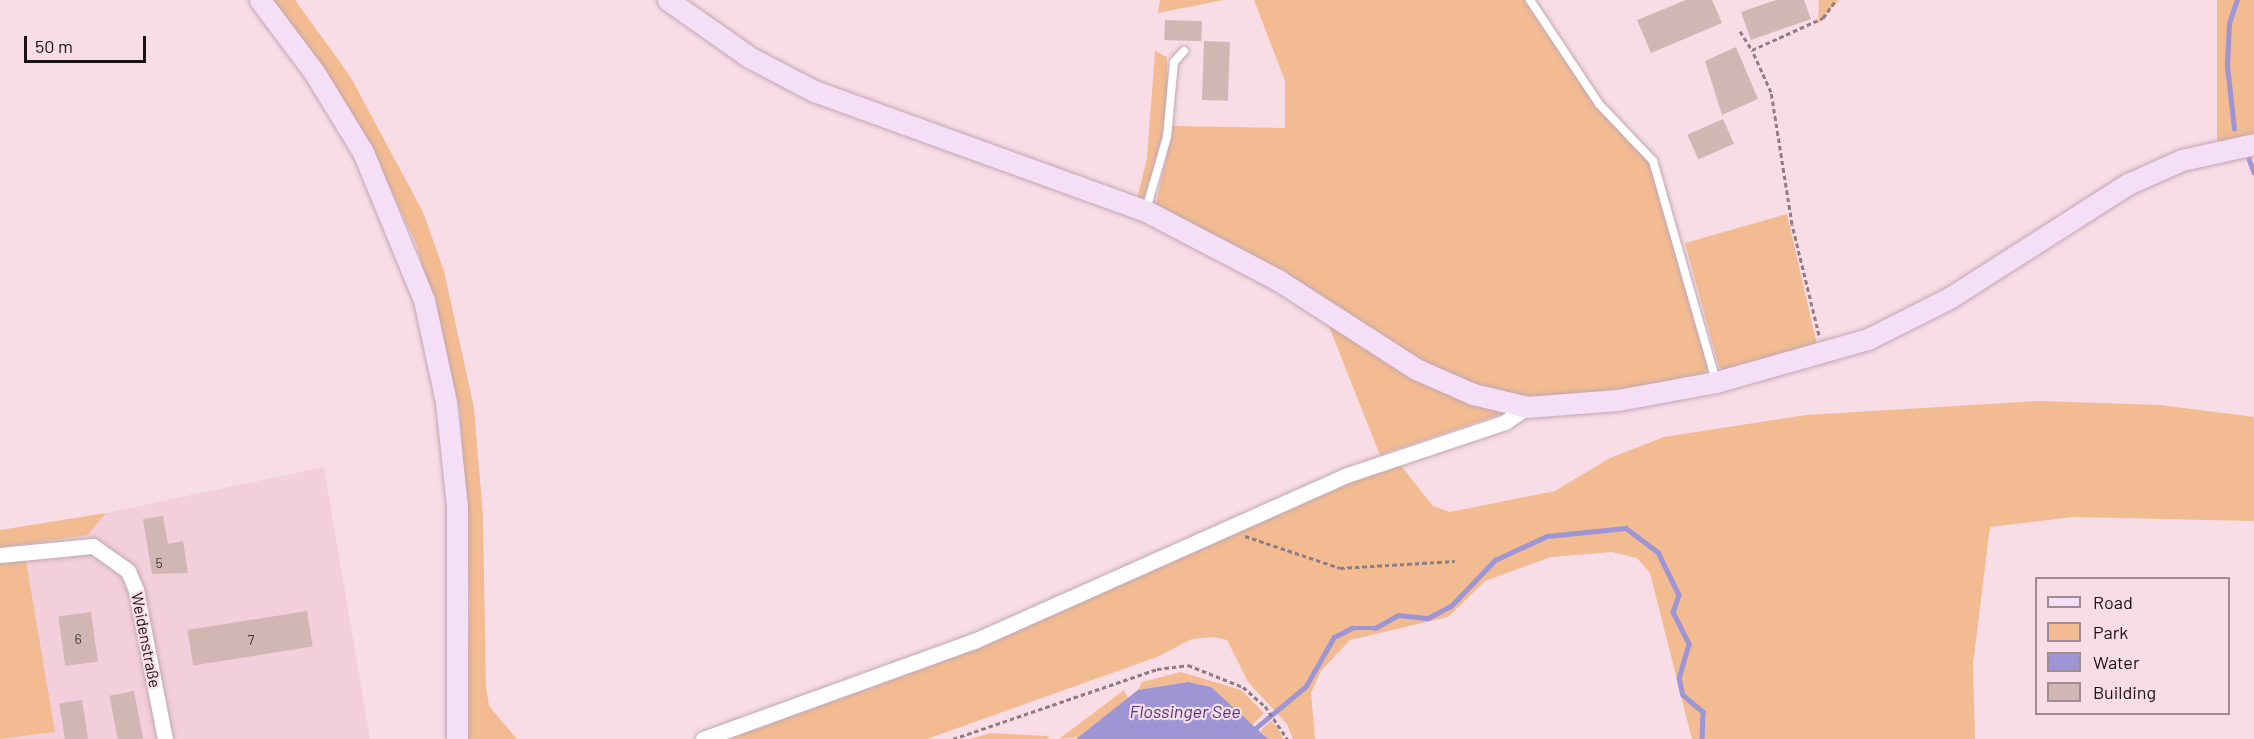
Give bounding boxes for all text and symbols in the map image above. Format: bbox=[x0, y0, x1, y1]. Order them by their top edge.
scale bar bbox=[27, 24, 148, 62]
text: 50 m bbox=[35, 35, 73, 57]
house number: 5 bbox=[155, 555, 163, 571]
legend bbox=[2035, 577, 2230, 715]
street label: Weidenstraße bbox=[127, 591, 165, 689]
text: Road bbox=[2093, 591, 2133, 613]
text: Park bbox=[2093, 621, 2128, 643]
house number: 6 bbox=[74, 631, 82, 647]
house number: 7 bbox=[248, 632, 254, 648]
text: Water bbox=[2093, 651, 2140, 673]
text: Building bbox=[2093, 681, 2156, 703]
water label: Flossinger See bbox=[1129, 700, 1241, 722]

